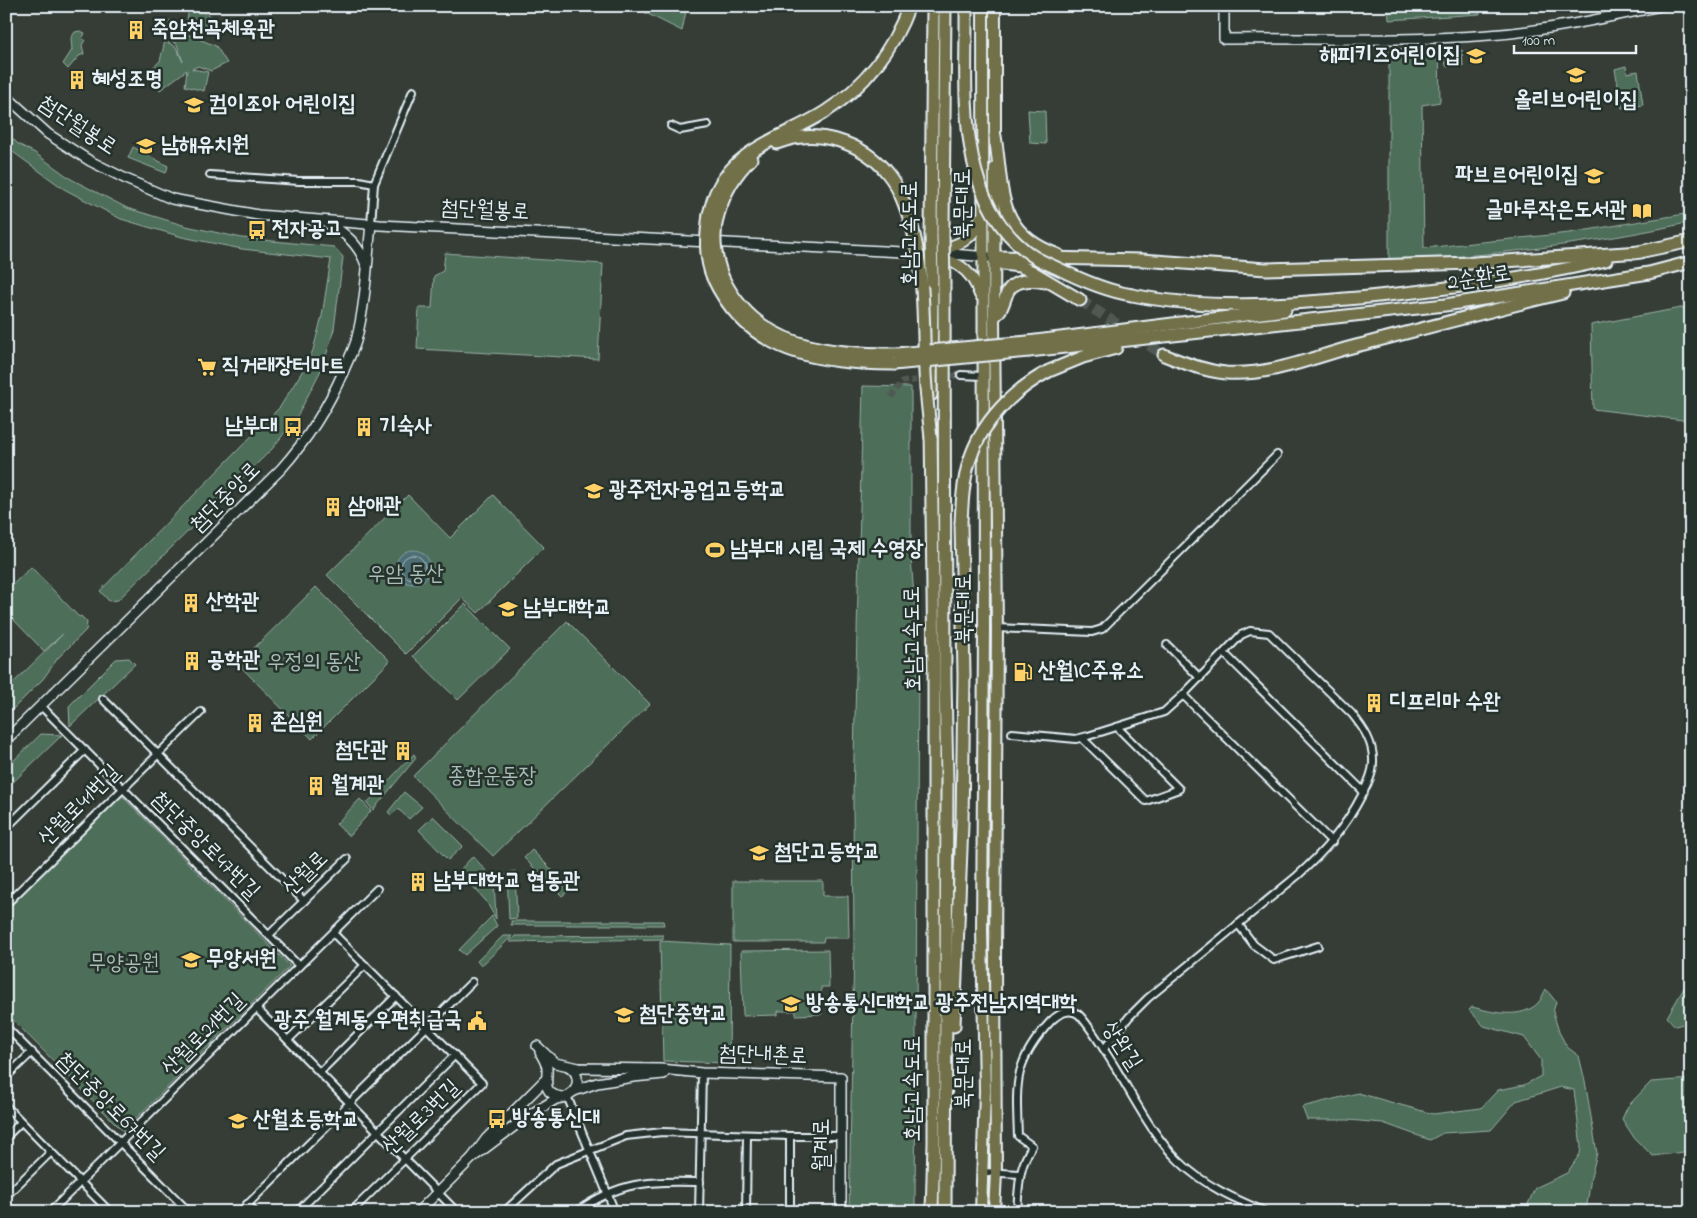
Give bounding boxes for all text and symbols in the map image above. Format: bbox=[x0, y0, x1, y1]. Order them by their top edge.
place label: 죽암천곡체육관 bbox=[151, 14, 275, 46]
building icon: 죽암천곡체육관 bbox=[125, 19, 147, 41]
scale bar bbox=[1514, 22, 1637, 54]
text: 100 m bbox=[1522, 30, 1555, 52]
place label: 해피키즈어린이집 bbox=[1319, 40, 1461, 72]
school or university icon: 해피키즈어린이집 bbox=[1465, 45, 1487, 67]
place label: 혜성조명 bbox=[92, 64, 163, 96]
school or university icon: 올리브어린이집 bbox=[1565, 64, 1587, 86]
building icon: 혜성조명 bbox=[66, 69, 88, 91]
place label: 올리브어린이집 bbox=[1514, 85, 1638, 117]
street label: 첨단월봉로 bbox=[31, 88, 123, 164]
place label: 컴이조아 어린이집 bbox=[209, 89, 356, 121]
school or university icon: 컴이조아 어린이집 bbox=[183, 94, 205, 116]
place label: 남해유치원 bbox=[161, 130, 250, 162]
school or university icon: 남해유치원 bbox=[135, 135, 157, 157]
place label: 파브르어린이집 bbox=[1455, 160, 1579, 192]
school or university icon: 파브르어린이집 bbox=[1583, 165, 1605, 187]
street label: 북문대로 bbox=[948, 169, 980, 239]
street label: 호남고속도로 bbox=[895, 181, 927, 287]
street label: 첨단월봉로 bbox=[440, 193, 530, 229]
place label: 글마루작은도서관 bbox=[1485, 195, 1627, 227]
library icon: 글마루작은도서관 bbox=[1631, 200, 1653, 222]
place label: 전자공고 bbox=[272, 214, 343, 246]
bus stop icon: 전자공고 bbox=[246, 219, 268, 241]
street label: 2순환로 bbox=[1445, 258, 1513, 300]
place label: 직거래장터마트 bbox=[222, 351, 346, 383]
supermarket icon: 직거래장터마트 bbox=[196, 356, 218, 378]
place label: 남부대 bbox=[225, 411, 278, 443]
place label: 기숙사 bbox=[379, 411, 432, 443]
bus stop icon: 남부대 bbox=[282, 416, 304, 438]
building icon: 기숙사 bbox=[353, 416, 375, 438]
street label: 첨단중앙로 bbox=[183, 455, 269, 541]
place label: 광주전자공업고등학교 bbox=[609, 475, 786, 507]
school or university icon: 광주전자공업고등학교 bbox=[583, 480, 605, 502]
place label: 삼애관 bbox=[348, 491, 401, 523]
building icon: 삼애관 bbox=[322, 496, 344, 518]
place label: 남부대 시립 국제 수영장 bbox=[730, 534, 924, 566]
sports icon: 남부대 시립 국제 수영장 bbox=[704, 539, 726, 561]
park label: 우암 동산 bbox=[368, 559, 444, 591]
street label: 북문대로 bbox=[949, 574, 981, 644]
street label: 호남고속도로 bbox=[897, 586, 931, 692]
place label: 산학관 bbox=[205, 587, 259, 619]
building icon: 산학관 bbox=[180, 592, 202, 614]
place label: 남부대학교 bbox=[523, 593, 612, 625]
school or university icon: 남부대학교 bbox=[497, 598, 519, 620]
place label: 공학관 bbox=[207, 645, 260, 677]
park label: 우정의 동산 bbox=[267, 647, 361, 679]
building icon: 공학관 bbox=[181, 650, 203, 672]
place label: 산월IC주유소 bbox=[1037, 656, 1144, 688]
fuel station icon: 산월IC주유소 bbox=[1012, 661, 1034, 683]
place label: 디프리마 수완 bbox=[1389, 687, 1501, 719]
building icon: 디프리마 수완 bbox=[1363, 692, 1385, 714]
place label: 존심원 bbox=[270, 707, 323, 739]
building icon: 존심원 bbox=[244, 712, 266, 734]
place label: 첨단관 bbox=[335, 735, 388, 767]
building icon: 첨단관 bbox=[392, 740, 414, 762]
street label: 산월로41번길 bbox=[32, 758, 128, 854]
park label: 종합운동장 bbox=[448, 761, 537, 793]
place label: 월계관 bbox=[331, 770, 384, 802]
building icon: 월계관 bbox=[305, 775, 327, 797]
street label: 첨단중앙로47번길 bbox=[143, 784, 267, 908]
place label: 첨단고등학교 bbox=[774, 837, 880, 869]
school or university icon: 첨단고등학교 bbox=[748, 842, 770, 864]
street label: 산월로 bbox=[276, 844, 336, 904]
place label: 남부대학교 협동관 bbox=[433, 866, 580, 898]
building icon: 남부대학교 협동관 bbox=[407, 871, 429, 893]
place label: 무양서원 bbox=[206, 944, 277, 976]
park label: 무양공원 bbox=[89, 948, 159, 980]
school or university icon: 무양서원 bbox=[180, 949, 202, 971]
street label: 산월로21번길 bbox=[155, 986, 253, 1084]
place label: 방송통신대학교 광주전남지역대학 bbox=[806, 988, 1077, 1020]
school or university icon: 방송통신대학교 광주전남지역대학 bbox=[780, 993, 802, 1015]
place label: 첨단중학교 bbox=[639, 999, 728, 1031]
school or university icon: 첨단중학교 bbox=[613, 1004, 635, 1026]
place label: 광주 월계동 우편취급국 bbox=[274, 1005, 462, 1037]
public building icon: 광주 월계동 우편취급국 bbox=[466, 1010, 488, 1032]
street label: 상완길 bbox=[1093, 1015, 1149, 1077]
street label: 호남고속도로 bbox=[898, 1036, 930, 1142]
street label: 첨단내촌로 bbox=[718, 1038, 808, 1074]
street label: 북문대로 bbox=[949, 1039, 981, 1109]
street label: 첨단중앙로67번길 bbox=[48, 1045, 172, 1169]
street label: 산월로3번길 bbox=[376, 1072, 468, 1163]
place label: 방송통신대 bbox=[512, 1103, 601, 1135]
place label: 산월초등학교 bbox=[252, 1105, 359, 1137]
bus stop icon: 방송통신대 bbox=[486, 1108, 508, 1130]
school or university icon: 산월초등학교 bbox=[227, 1110, 249, 1132]
street label: 월계로 bbox=[807, 1118, 839, 1172]

